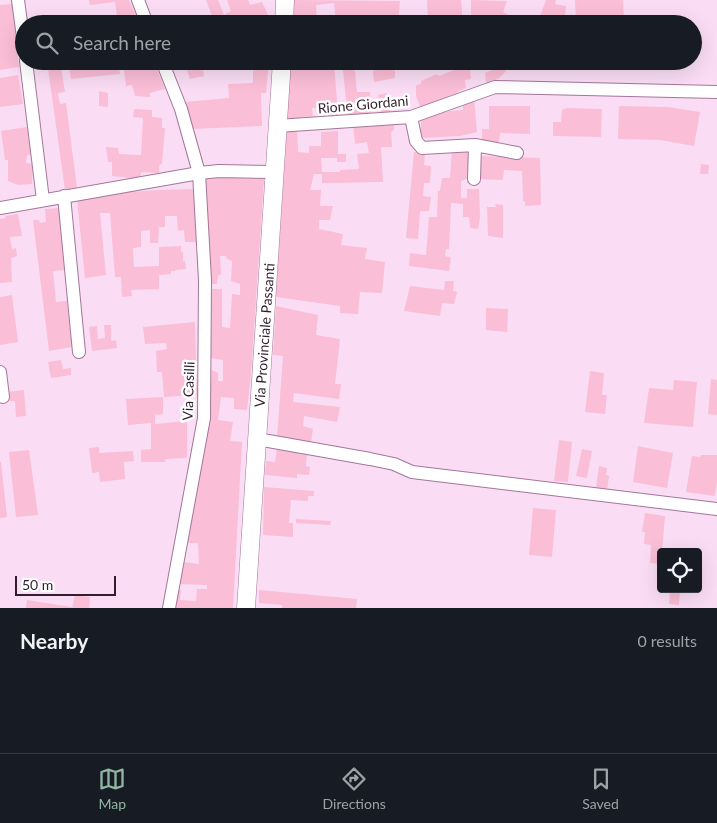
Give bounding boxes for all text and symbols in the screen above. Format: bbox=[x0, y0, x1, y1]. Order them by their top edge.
search box bbox=[15, 15, 702, 70]
icon: search bbox=[33, 29, 61, 57]
text: Search here bbox=[73, 31, 171, 54]
street label: Rione Giordani bbox=[317, 92, 409, 116]
street label: Via Provinciale Passanti bbox=[250, 262, 278, 408]
street label: Via Casilli bbox=[178, 361, 198, 421]
map controls bbox=[657, 548, 702, 593]
button: locate bbox=[657, 548, 702, 593]
scale bar bbox=[15, 573, 116, 596]
text: 50 m bbox=[22, 576, 53, 593]
text: Nearby bbox=[20, 628, 88, 653]
text: 0 results bbox=[637, 631, 697, 650]
tab: Map bbox=[98, 765, 126, 812]
tab: Directions bbox=[323, 765, 386, 812]
tab: Saved bbox=[582, 765, 619, 812]

